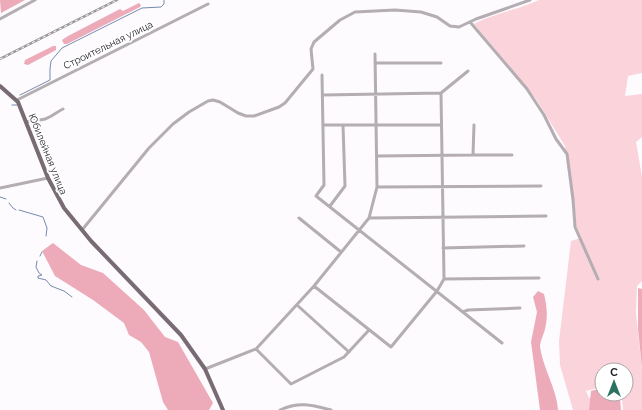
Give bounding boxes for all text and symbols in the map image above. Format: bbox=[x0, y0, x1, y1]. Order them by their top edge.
street label: Строительная улица bbox=[62, 19, 154, 71]
street label: Юбилейная улица bbox=[27, 112, 69, 196]
north arrow bbox=[594, 362, 634, 402]
text: С bbox=[610, 366, 618, 379]

